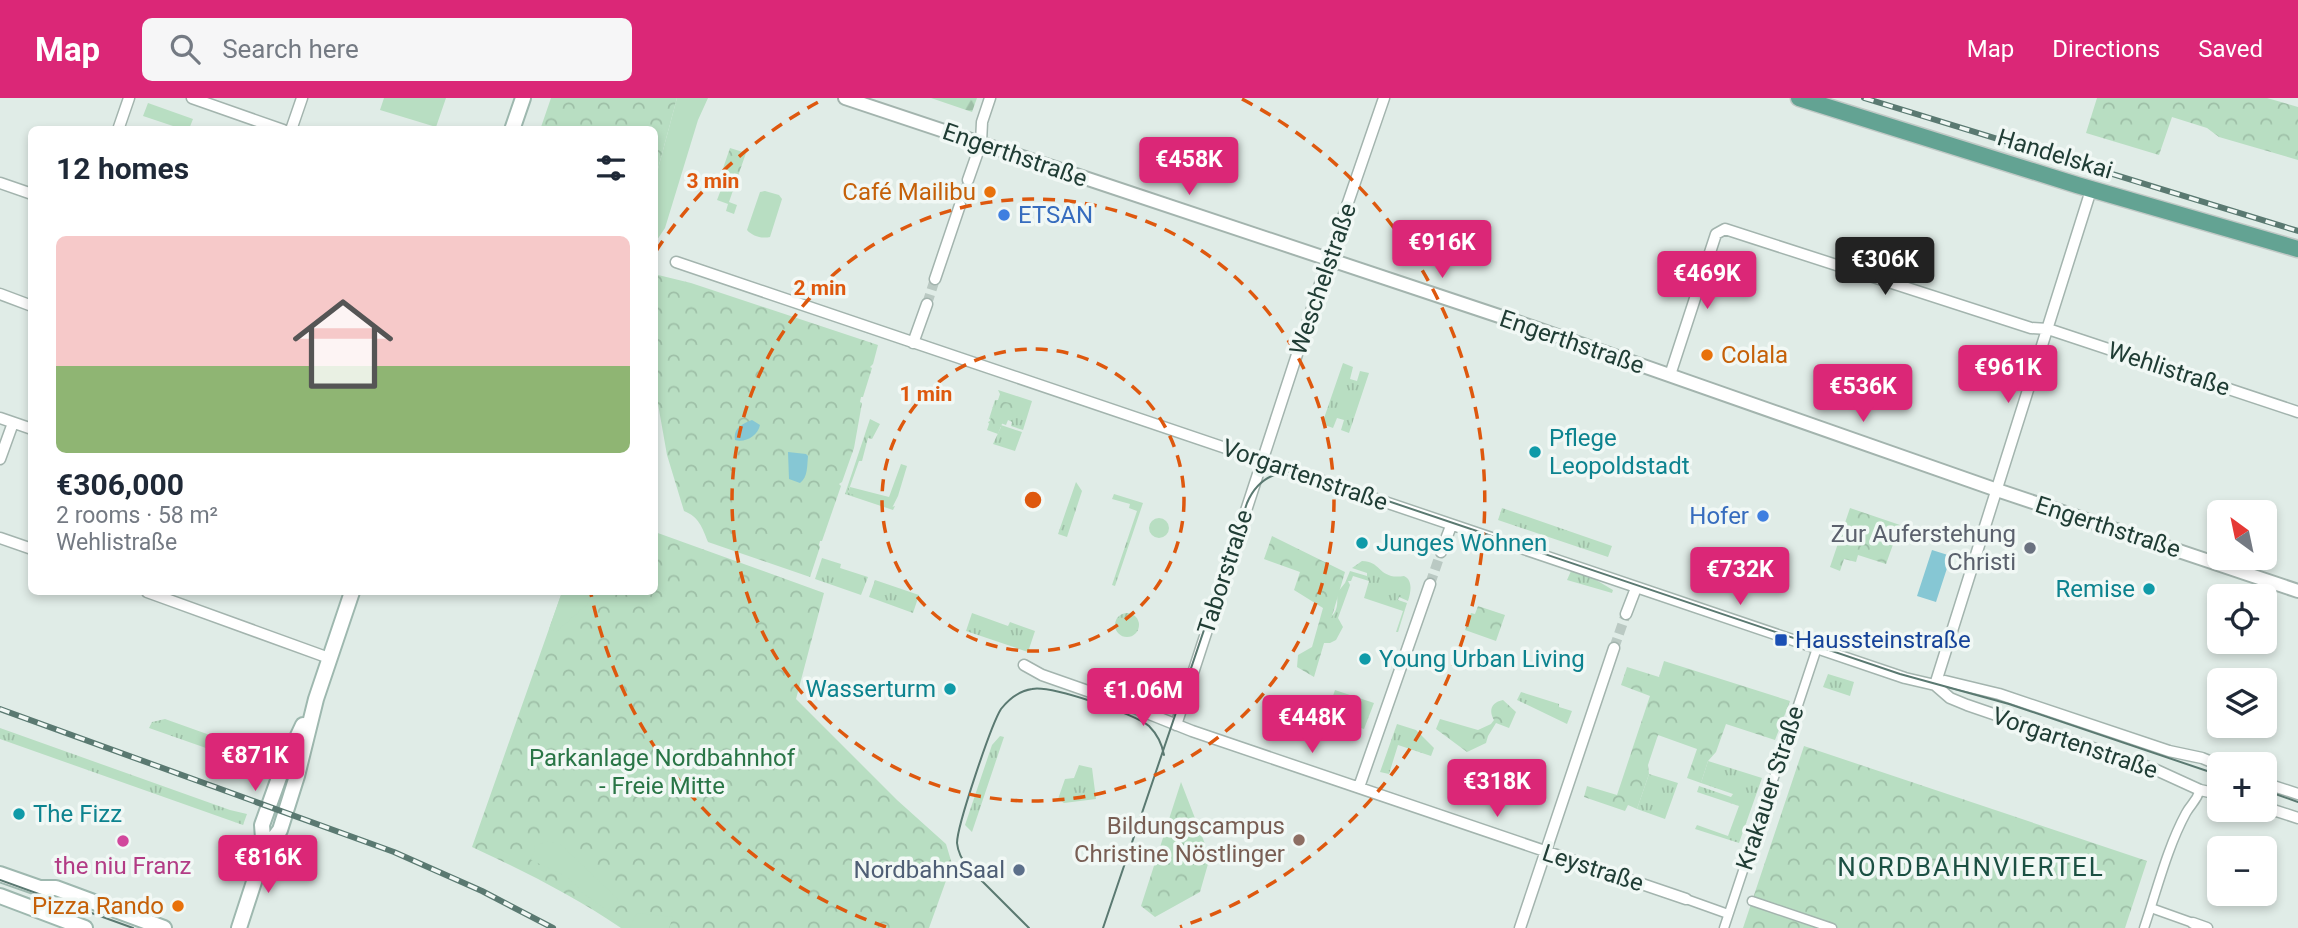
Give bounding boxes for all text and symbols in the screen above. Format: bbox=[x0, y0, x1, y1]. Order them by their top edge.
search box bbox=[142, 18, 632, 81]
text: Map bbox=[35, 30, 100, 69]
icon: search bbox=[166, 30, 204, 68]
text: Search here bbox=[222, 34, 359, 64]
text: Map bbox=[1967, 35, 2014, 63]
text: Directions bbox=[2052, 35, 2160, 63]
text: Saved bbox=[2198, 35, 2263, 63]
street label: Engerthstraße bbox=[939, 117, 1091, 193]
street label: Handelskai bbox=[1994, 123, 2116, 185]
pin: €458K bbox=[1140, 138, 1238, 197]
text: €458K bbox=[1155, 146, 1223, 173]
icon: filters bbox=[592, 149, 630, 187]
text: 12 homes bbox=[56, 151, 189, 186]
text: 3 min bbox=[687, 169, 739, 193]
place label: Café Mailibu bbox=[842, 178, 976, 206]
marker: Café Mailibu bbox=[982, 184, 998, 200]
street label: Weschelstraße bbox=[1284, 200, 1362, 358]
place label: ETSAN bbox=[1018, 201, 1093, 229]
marker: ETSAN bbox=[996, 207, 1012, 223]
pin: €916K bbox=[1393, 220, 1491, 280]
text: €916K bbox=[1408, 229, 1476, 256]
pin: €306K bbox=[1836, 238, 1934, 297]
text: €306K bbox=[1851, 246, 1919, 273]
pin: €469K bbox=[1658, 252, 1756, 311]
text: €469K bbox=[1673, 260, 1741, 287]
text: 2 min bbox=[794, 276, 846, 300]
icon: home bbox=[280, 281, 406, 407]
street label: Engerthstraße bbox=[1496, 304, 1648, 380]
street label: Wehlistraße bbox=[2105, 336, 2233, 402]
place label: Colala bbox=[1721, 341, 1788, 369]
pin: €961K bbox=[1959, 345, 2057, 405]
marker: Colala bbox=[1699, 347, 1715, 363]
text: €961K bbox=[1974, 354, 2042, 381]
pin: €536K bbox=[1814, 364, 1912, 424]
text: €536K bbox=[1829, 373, 1897, 400]
text: 1 min bbox=[900, 382, 952, 406]
place label: Pflege Leopoldstadt bbox=[1549, 424, 1690, 480]
street label: Vorgartenstraße bbox=[1218, 434, 1392, 516]
marker: Pflege Leopoldstadt bbox=[1527, 444, 1543, 460]
text: €306,000 bbox=[56, 467, 184, 502]
centre of rings bbox=[1021, 488, 1045, 512]
street label: Engerthstraße bbox=[2032, 490, 2184, 564]
north arrow bbox=[2207, 500, 2277, 570]
map controls bbox=[2207, 500, 2277, 906]
text: 2 rooms · 58 m² bbox=[56, 502, 218, 529]
place label: Hofer bbox=[1689, 502, 1749, 530]
street label: Taborstraße bbox=[1192, 506, 1258, 638]
marker: Hofer bbox=[1755, 508, 1771, 524]
place label: Zur Auferstehung Christi bbox=[1831, 520, 2016, 576]
text: Wehlistraße bbox=[56, 529, 177, 556]
place label: Junges Wohnen bbox=[1376, 529, 1547, 557]
marker: Junges Wohnen bbox=[1354, 535, 1370, 551]
marker: Zur Auferstehung Christi bbox=[2022, 540, 2038, 556]
pin: €732K bbox=[1691, 547, 1789, 607]
text: €732K bbox=[1706, 556, 1774, 583]
place label: Remise bbox=[2055, 575, 2135, 603]
marker: Remise bbox=[2141, 581, 2157, 597]
button: locate bbox=[2207, 584, 2277, 654]
place label: Haussteinstraße bbox=[1795, 626, 1971, 654]
marker: Haussteinstraße bbox=[1773, 632, 1789, 648]
place label: Young Urban Living bbox=[1379, 645, 1585, 673]
marker: Young Urban Living bbox=[1357, 651, 1373, 667]
pin: €1.06M bbox=[1086, 668, 1200, 728]
button: layers bbox=[2207, 668, 2277, 738]
place label: Wasserturm bbox=[806, 675, 936, 703]
text: €1.06M bbox=[1103, 677, 1183, 704]
marker: Wasserturm bbox=[942, 681, 958, 697]
pin: €448K bbox=[1263, 696, 1361, 755]
street label: Krakauer Straße bbox=[1730, 702, 1810, 874]
street label: Vorgartenstraße bbox=[1988, 702, 2162, 784]
text: €448K bbox=[1278, 704, 1346, 731]
pin: €871K bbox=[206, 734, 304, 793]
text: €871K bbox=[221, 742, 289, 769]
park label: Parkanlage Nordbahnhof - Freie Mitte bbox=[529, 744, 796, 800]
button: + bbox=[2207, 752, 2277, 822]
pin: €318K bbox=[1448, 760, 1546, 819]
text: €318K bbox=[1463, 768, 1531, 795]
place label: The Fizz bbox=[33, 800, 122, 828]
marker: The Fizz bbox=[11, 806, 27, 822]
place label: Bildungscampus Christine Nöstlinger bbox=[1074, 812, 1285, 868]
marker: Bildungscampus Christine Nöstlinger bbox=[1291, 832, 1307, 848]
marker: the niu Franz bbox=[115, 833, 131, 849]
pin: €816K bbox=[219, 836, 317, 895]
button: − bbox=[2207, 836, 2277, 906]
street label: Leystraße bbox=[1539, 838, 1647, 898]
text: €816K bbox=[234, 844, 302, 871]
place label: the niu Franz bbox=[55, 852, 192, 880]
district label: NORDBAHNVIERTEL bbox=[1837, 852, 2105, 882]
place label: NordbahnSaal bbox=[854, 856, 1005, 884]
marker: NordbahnSaal bbox=[1011, 862, 1027, 878]
place label: Pizza Rando bbox=[32, 892, 164, 920]
marker: Pizza Rando bbox=[170, 898, 186, 914]

